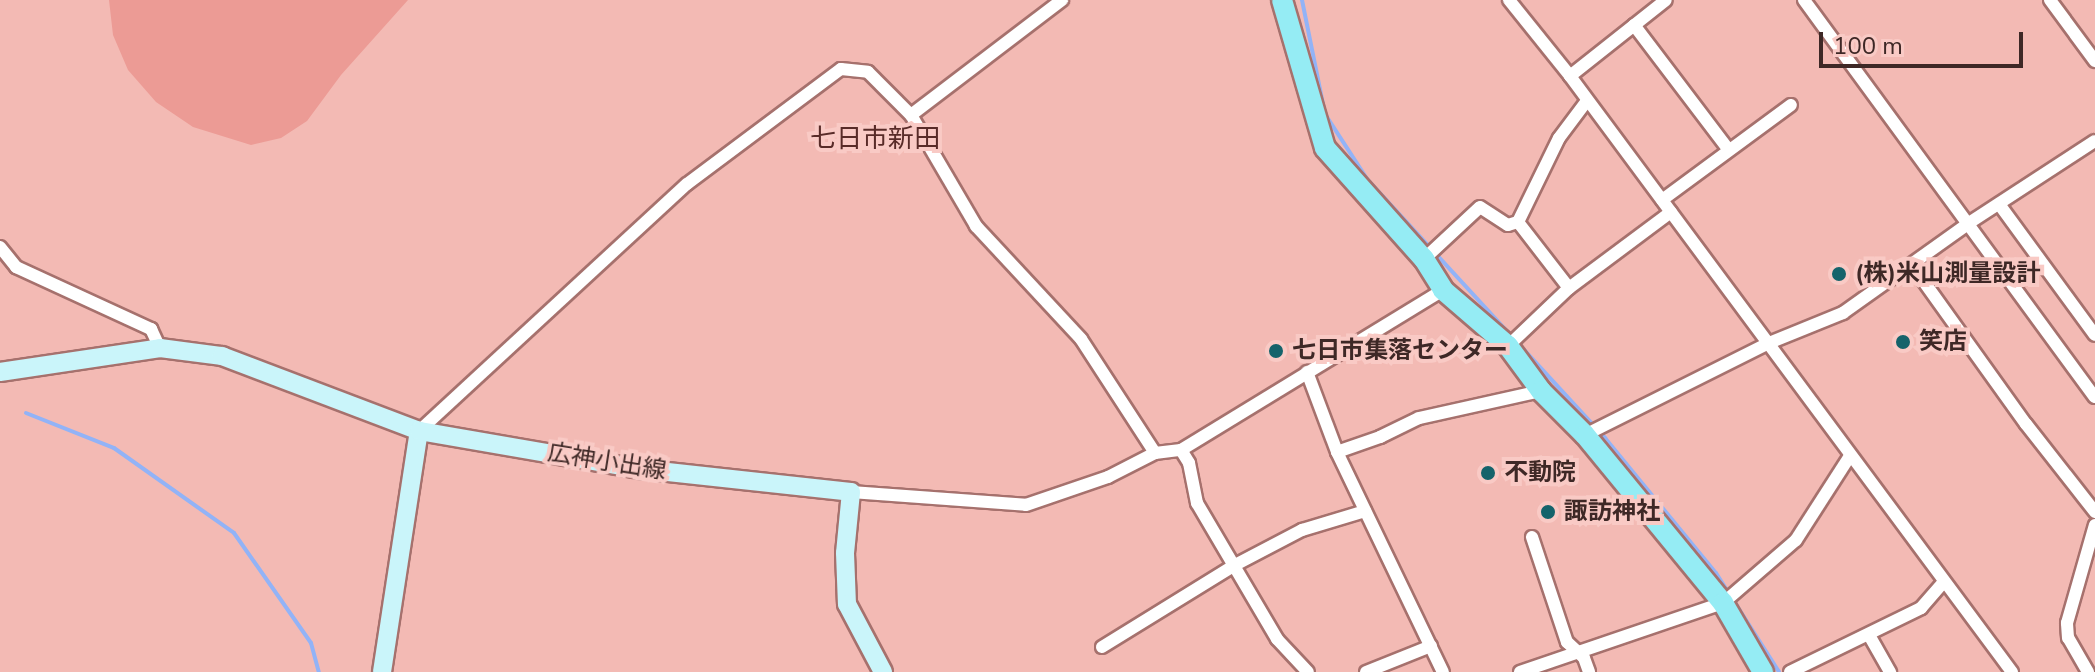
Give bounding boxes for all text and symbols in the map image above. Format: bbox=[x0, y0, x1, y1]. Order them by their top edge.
scale bar bbox=[1823, 16, 2027, 66]
text: 100 m bbox=[1833, 30, 1903, 62]
district label: 七日市新田 bbox=[810, 123, 940, 155]
place label: (株)米山測量設計 bbox=[1855, 260, 2040, 288]
marker: (株)米山測量設計 bbox=[1830, 265, 1848, 283]
place label: 笑店 bbox=[1919, 328, 1967, 356]
marker: 笑店 bbox=[1894, 333, 1912, 351]
place label: 七日市集落センター bbox=[1292, 337, 1508, 365]
marker: 七日市集落センター bbox=[1267, 342, 1285, 360]
street label: 広神小出線 bbox=[545, 438, 669, 486]
place label: 不動院 bbox=[1504, 459, 1576, 487]
marker: 不動院 bbox=[1479, 464, 1497, 482]
place label: 諏訪神社 bbox=[1564, 498, 1660, 526]
marker: 諏訪神社 bbox=[1539, 503, 1557, 521]

